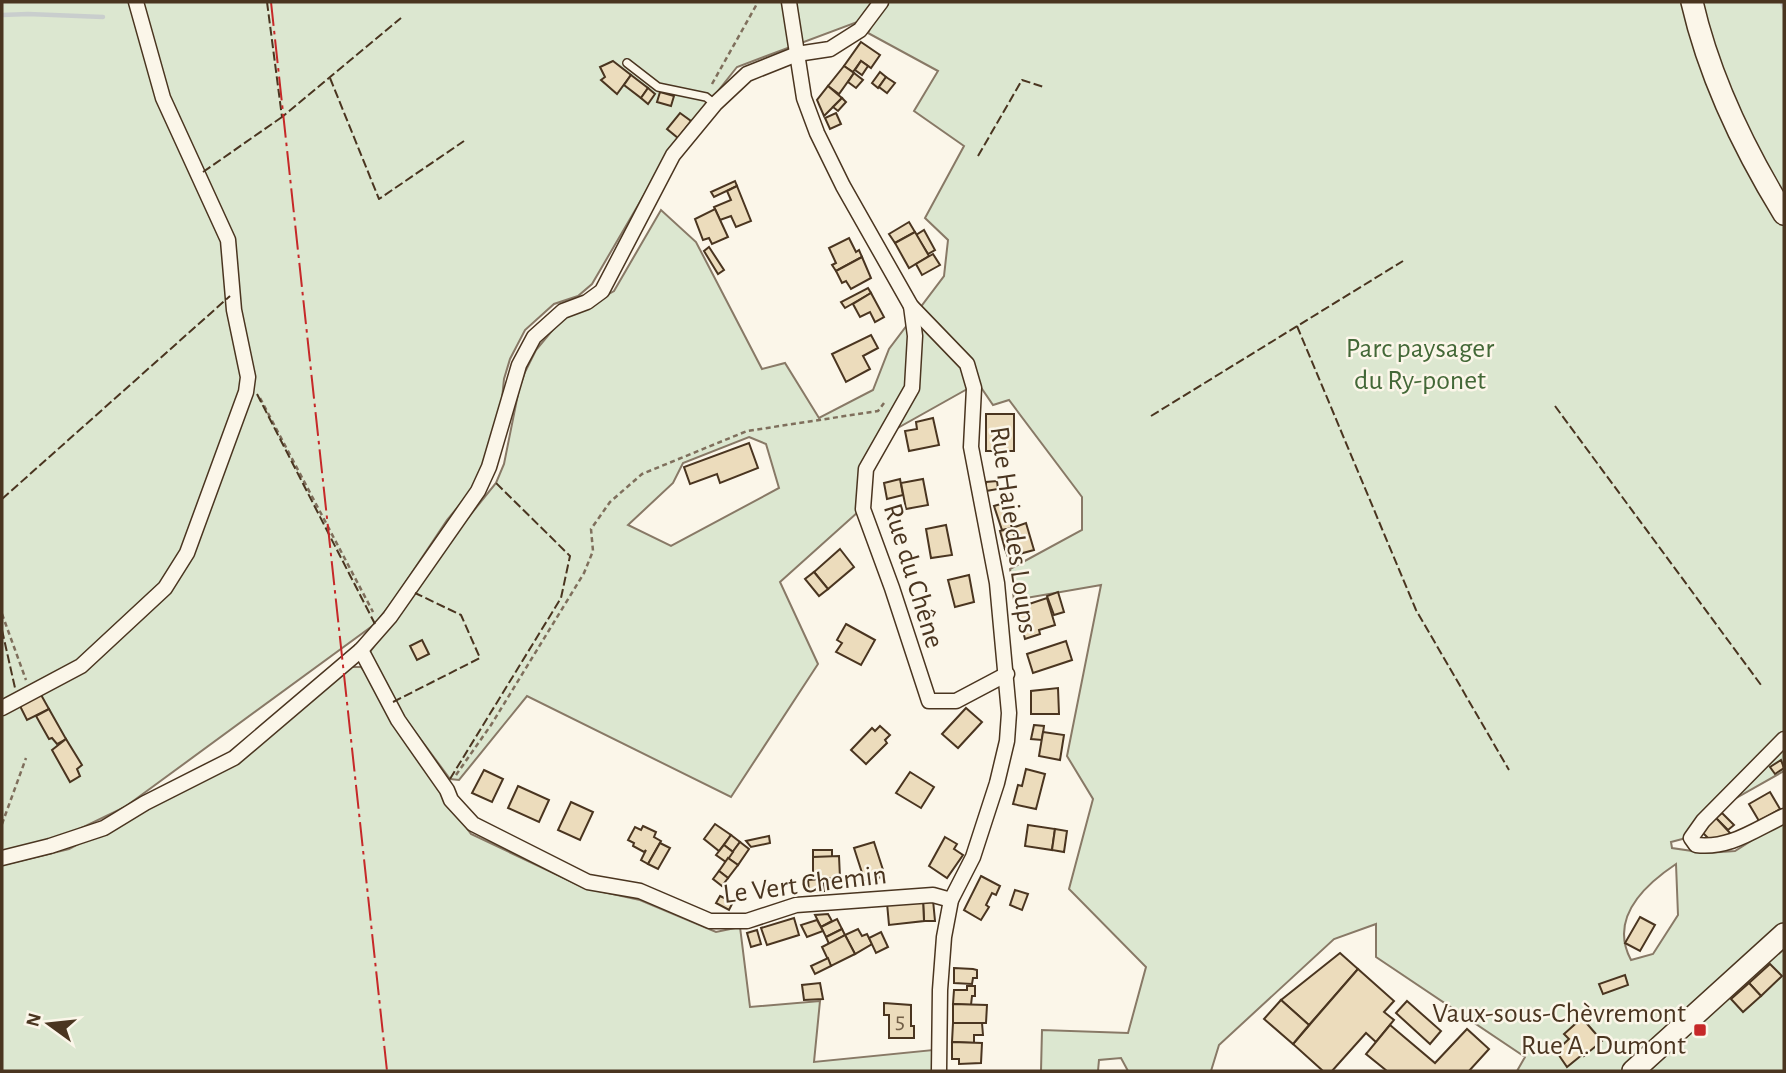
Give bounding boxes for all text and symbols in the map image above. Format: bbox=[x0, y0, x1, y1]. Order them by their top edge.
park label: Parc paysager du Ry-ponet bbox=[1346, 335, 1494, 395]
street label: Rue Haie des Loups bbox=[985, 425, 1041, 635]
street label: Rue du Chêne bbox=[878, 500, 948, 652]
street label: Le Vert Chemin bbox=[722, 861, 888, 909]
north arrow bbox=[14, 989, 84, 1059]
place label: Vaux-sous-Chèvremont Rue A. Dumont bbox=[1432, 1000, 1686, 1060]
house number: 5 bbox=[895, 1009, 905, 1033]
text: N bbox=[23, 1011, 45, 1029]
marker: Vaux-sous-Chèvremont Rue A. Dumont bbox=[1692, 1022, 1708, 1038]

